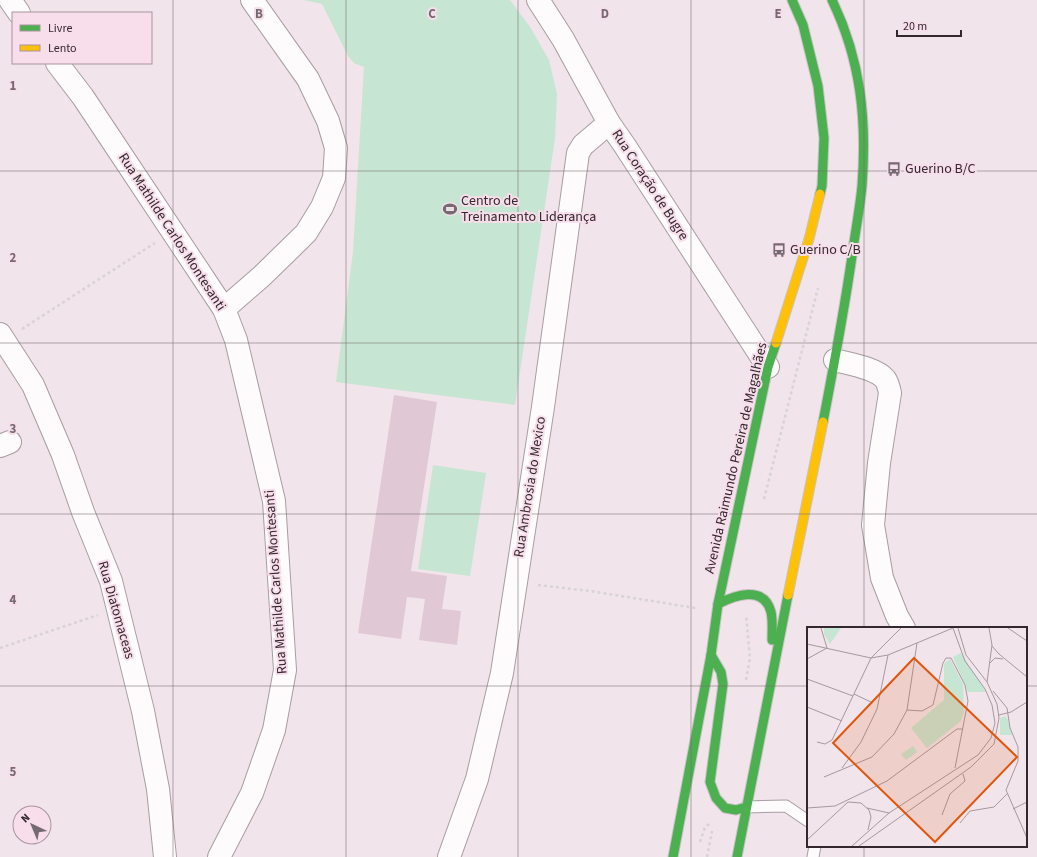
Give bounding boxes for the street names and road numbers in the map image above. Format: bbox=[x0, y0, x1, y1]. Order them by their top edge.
street label: Rua Coração de Bugre bbox=[607, 126, 693, 244]
street label: Rua Mathilde Carlos Montesanti bbox=[113, 149, 231, 315]
street label: Avenida Raimundo Pereira de Magalhães bbox=[700, 340, 772, 576]
street label: Rua Ambrosia do Mexico bbox=[509, 415, 551, 559]
street label: Rua Mathilde Carlos Montesanti bbox=[260, 489, 292, 675]
street label: Rua Diatomaceas bbox=[92, 559, 140, 661]

